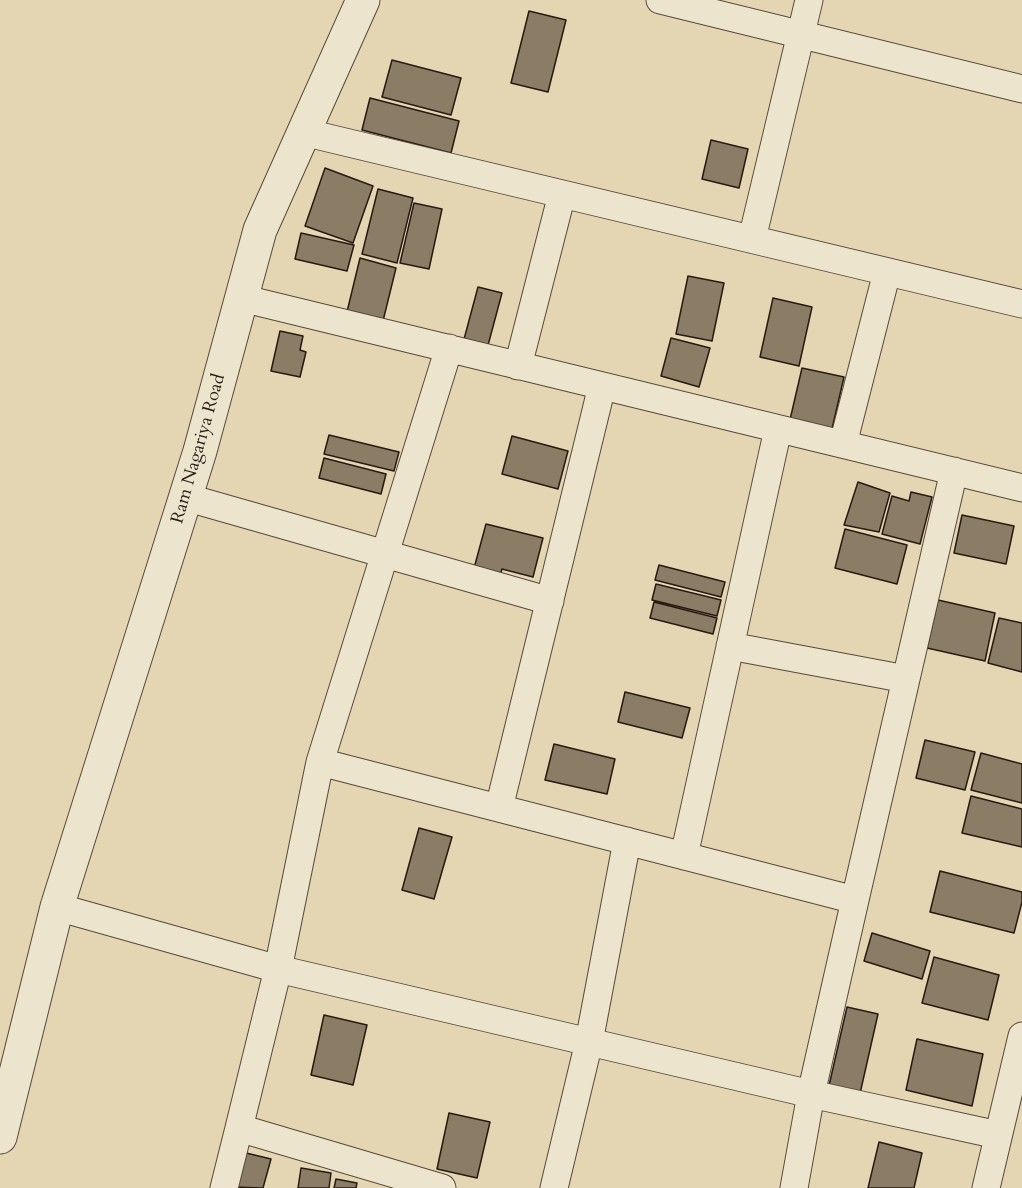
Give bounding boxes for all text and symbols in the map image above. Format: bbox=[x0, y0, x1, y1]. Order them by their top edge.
street label: Ram Nagariya Road bbox=[167, 372, 231, 526]

